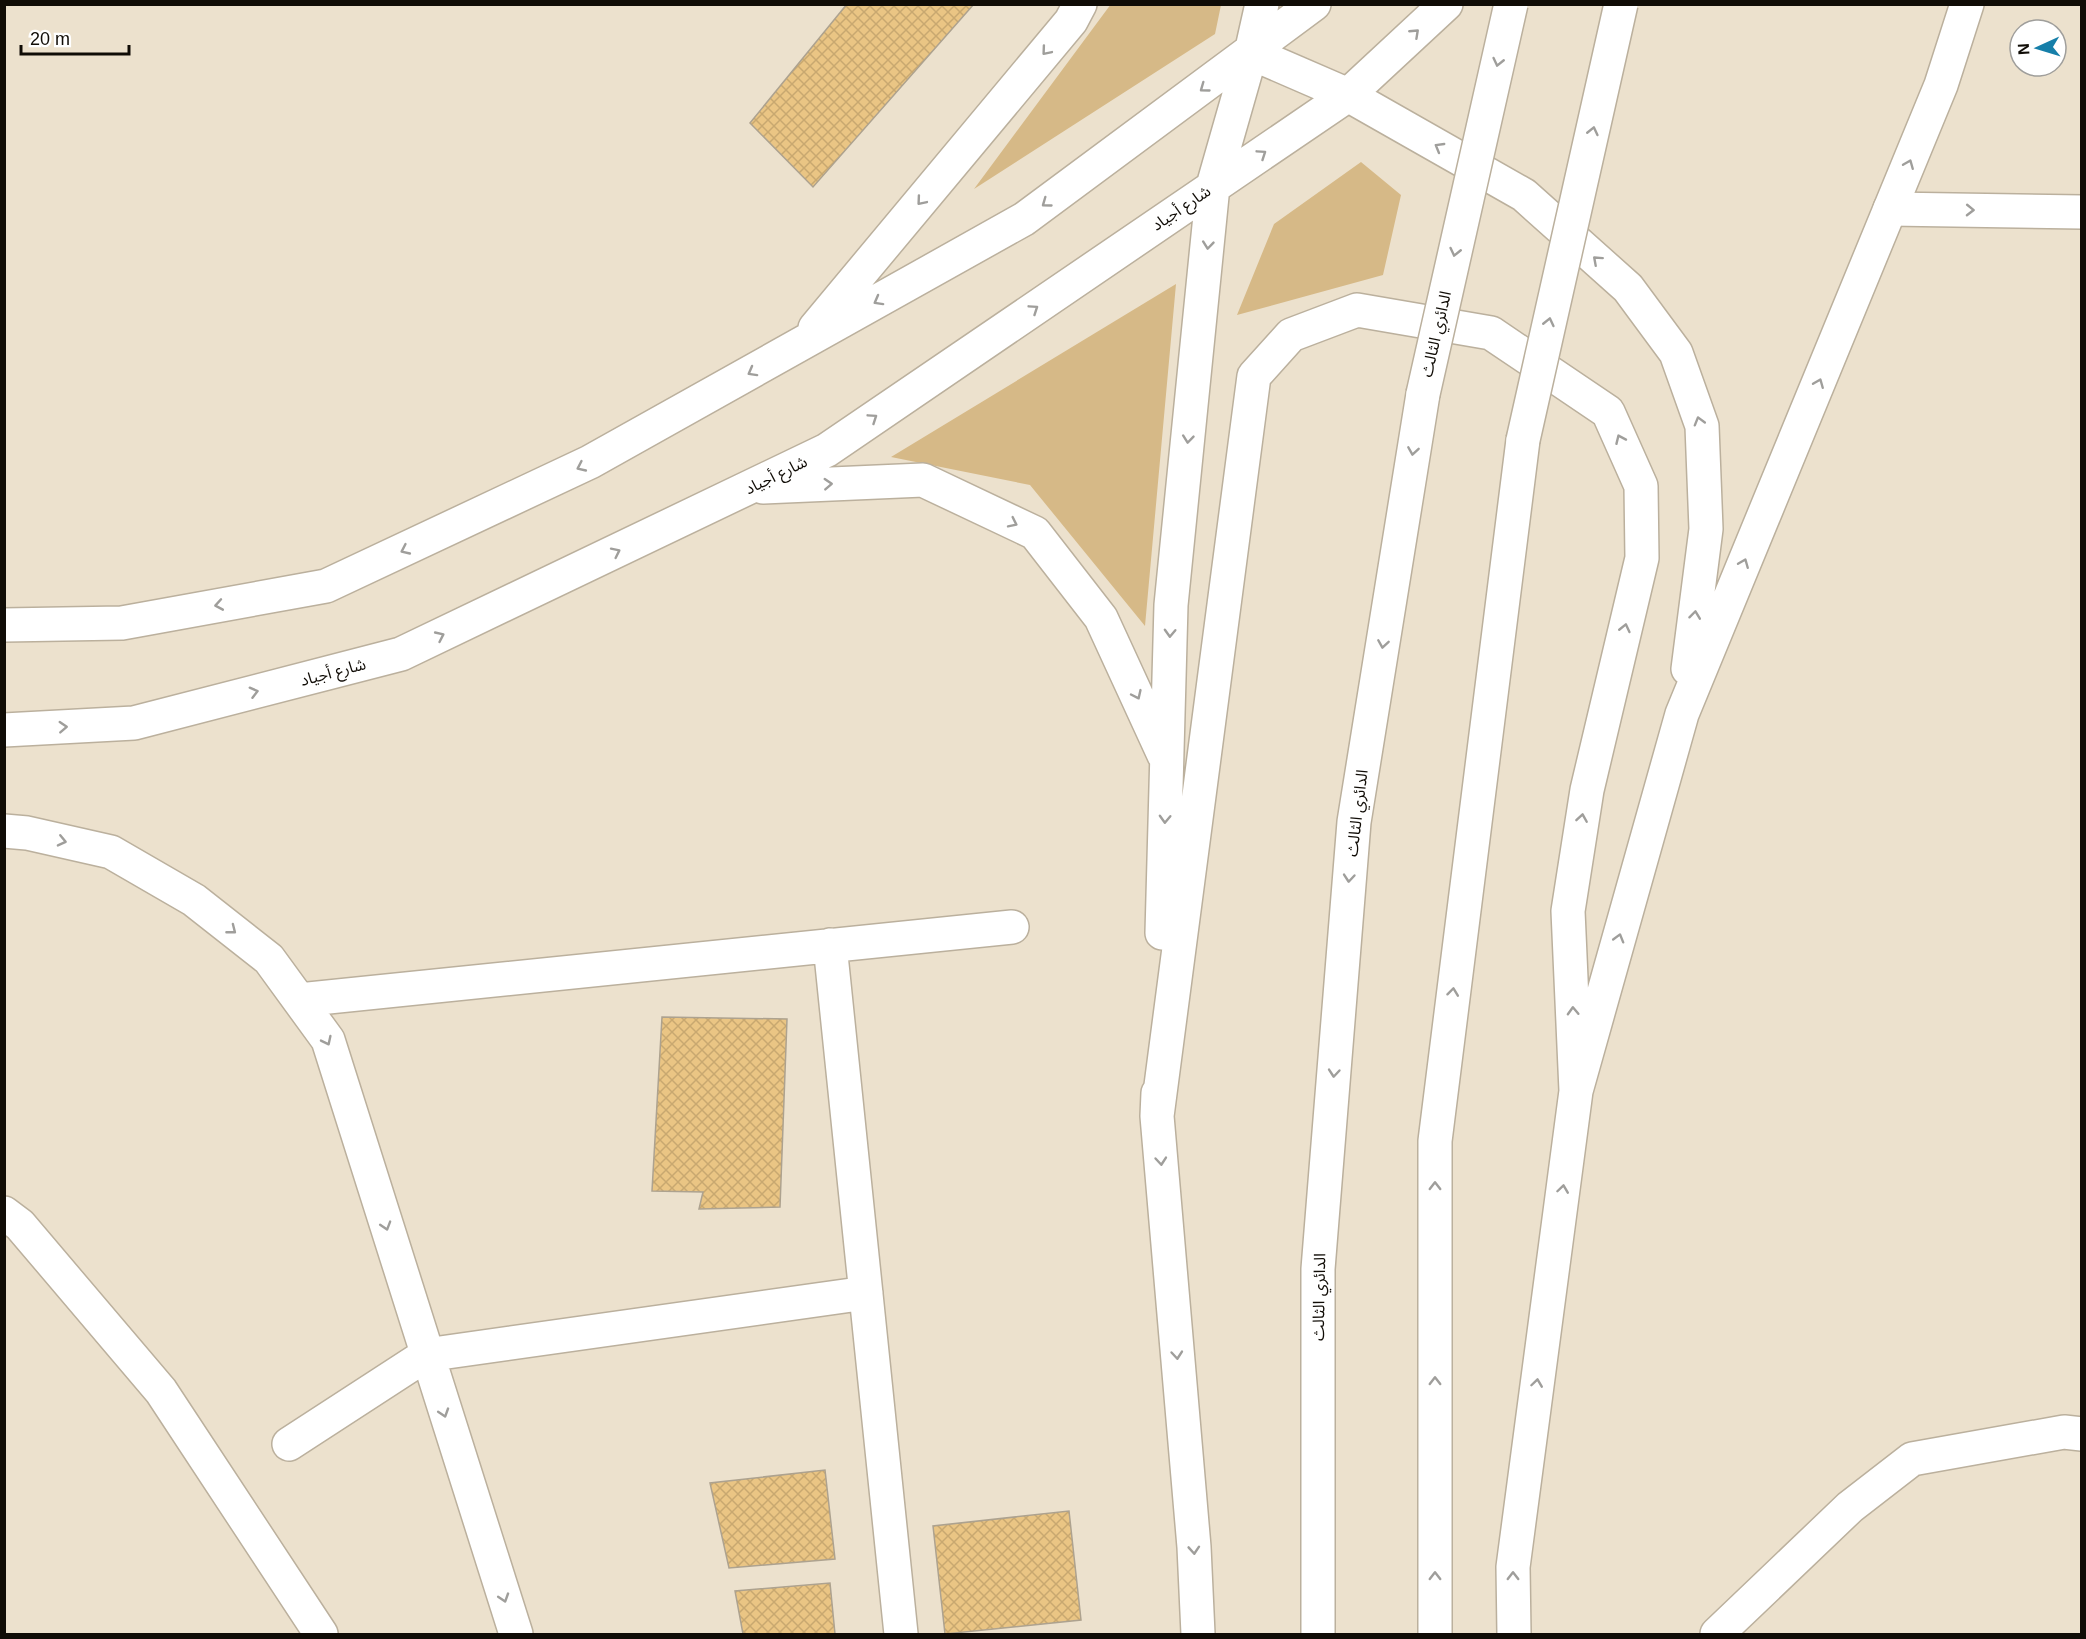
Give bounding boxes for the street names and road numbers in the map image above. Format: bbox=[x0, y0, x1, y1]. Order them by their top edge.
street label: شارع أجياد bbox=[1148, 181, 1216, 237]
street label: الدائري الثالث bbox=[1418, 289, 1458, 380]
street label: شارع أجياد bbox=[742, 452, 812, 501]
street label: شارع أجياد bbox=[298, 654, 369, 693]
street label: الدائري الثالث bbox=[1343, 768, 1374, 858]
street label: الدائري الثالث bbox=[1310, 1253, 1332, 1341]

